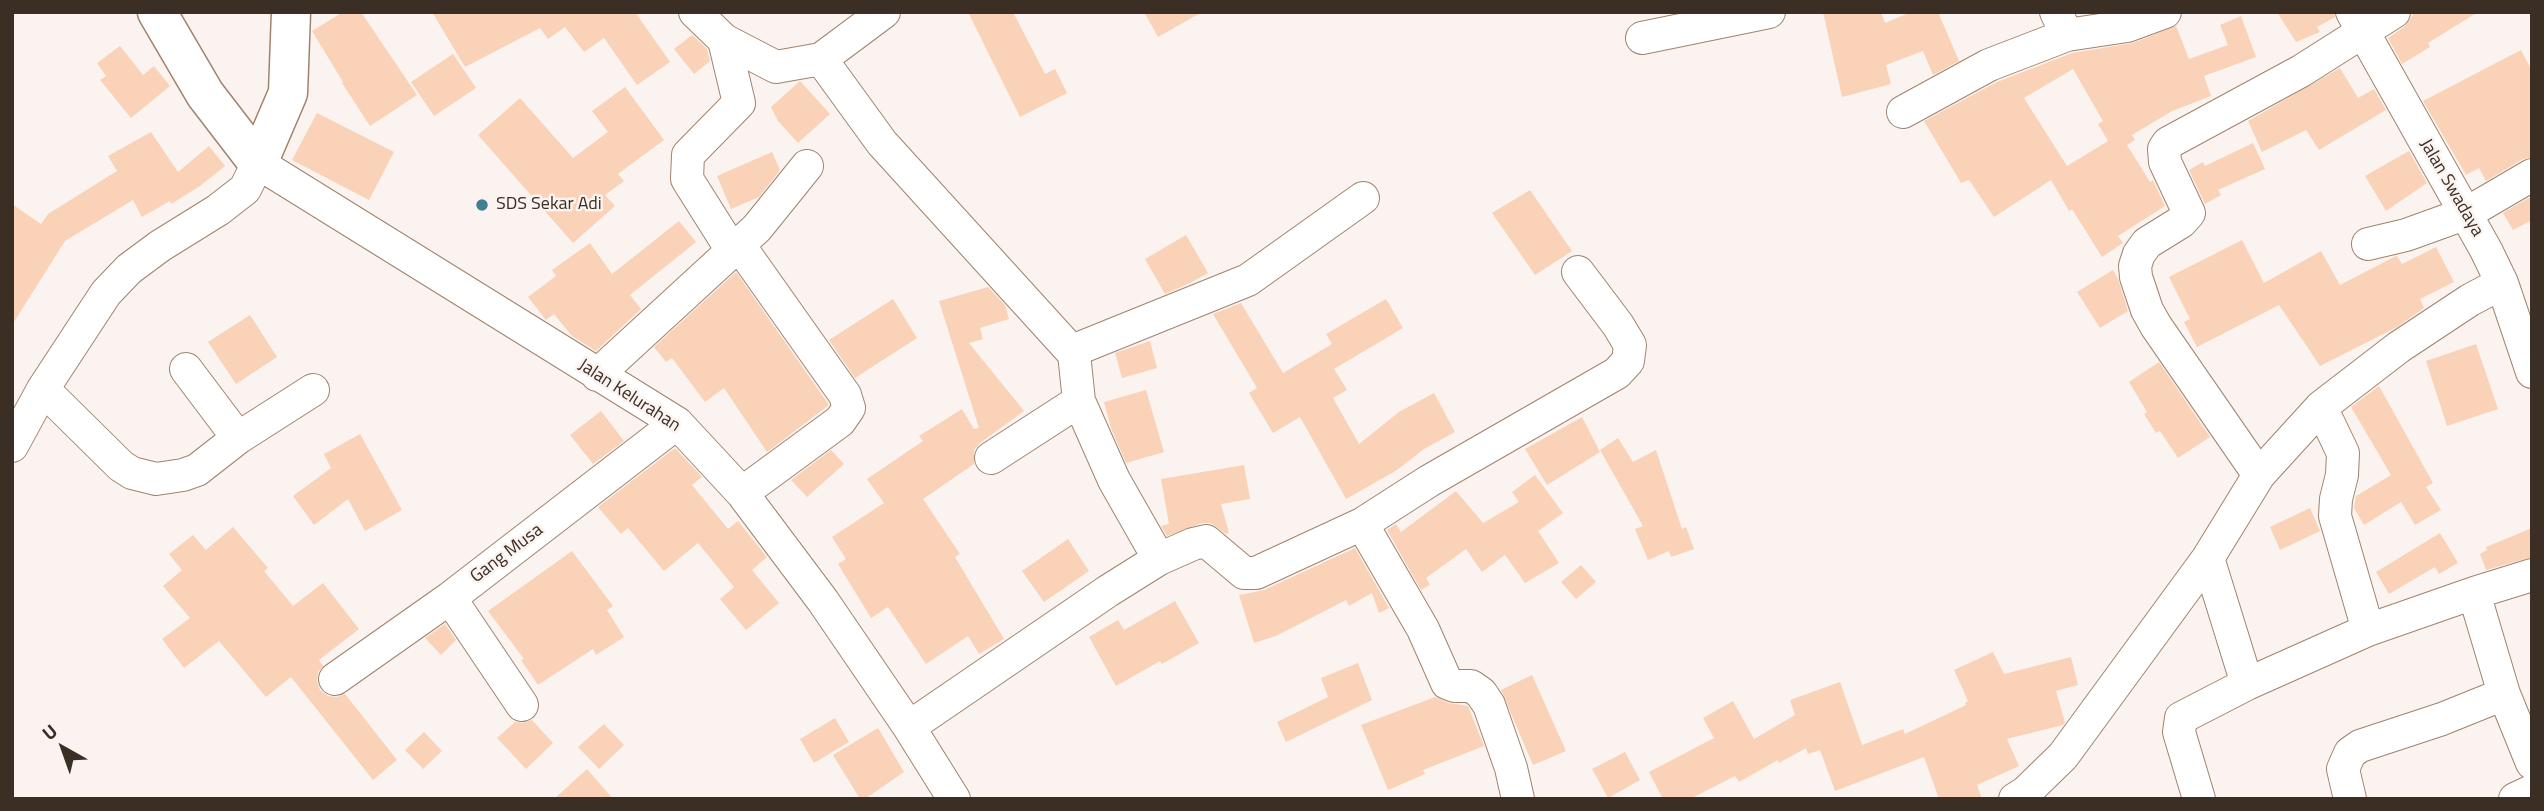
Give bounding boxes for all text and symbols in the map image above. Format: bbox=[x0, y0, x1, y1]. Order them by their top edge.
street label: Jalan Swadaya bbox=[2414, 135, 2488, 241]
place label: SDS Sekar Adi bbox=[496, 194, 602, 216]
marker: SDS Sekar Adi bbox=[474, 197, 490, 213]
street label: Jalan Kelurahan bbox=[574, 355, 684, 437]
street label: Gang Musa bbox=[467, 520, 547, 588]
north arrow bbox=[28, 713, 98, 783]
text: U bbox=[35, 716, 63, 747]

